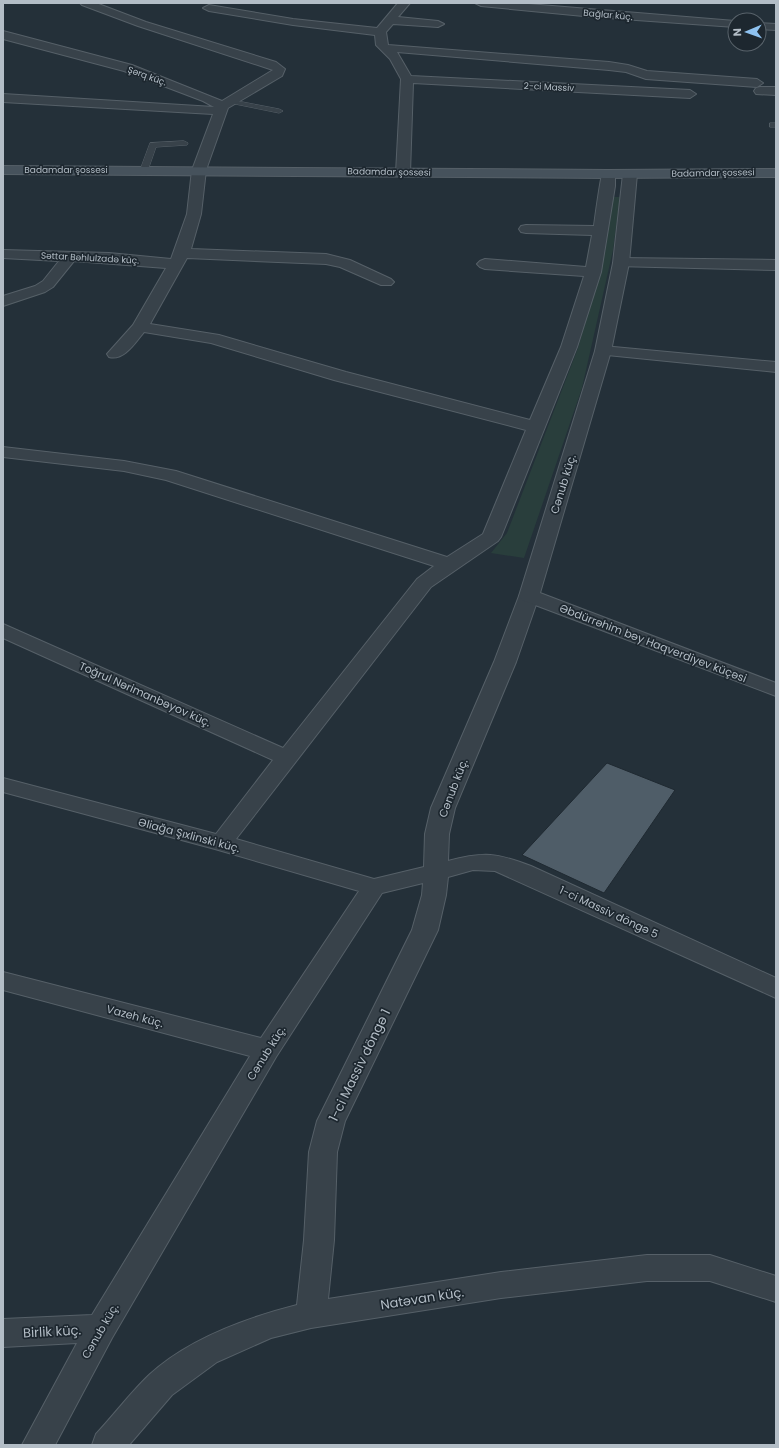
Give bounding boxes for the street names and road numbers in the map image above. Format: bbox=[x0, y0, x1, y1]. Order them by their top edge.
street label: Bağlar küç. bbox=[583, 7, 633, 23]
street label: Şərq küç. bbox=[126, 63, 168, 89]
street label: 2-ci Massiv bbox=[523, 80, 575, 94]
street label: Badamdar şossesi bbox=[24, 164, 108, 176]
street label: Badamdar şossesi bbox=[347, 165, 431, 179]
street label: Badamdar şossesi bbox=[671, 166, 755, 180]
street label: Səttar Bəhlulzadə küç. bbox=[41, 249, 139, 267]
street label: Cənub küç. bbox=[546, 452, 580, 516]
street label: Əbdürrəhim bəy Haqverdiyev küçəsi bbox=[557, 600, 749, 686]
street label: Toğrul Nərimanbəyov küç. bbox=[77, 658, 213, 730]
street label: Cənub küç. bbox=[435, 756, 471, 820]
street label: Əliağa Şıxlinski küç. bbox=[136, 814, 242, 856]
street label: 1-ci Massiv döngə 5 bbox=[557, 882, 661, 942]
street label: Vazeh küç. bbox=[105, 1001, 165, 1031]
street label: 1-ci Massiv döngə 1 bbox=[324, 1006, 395, 1125]
street label: Cənub küç. bbox=[243, 1023, 289, 1083]
street label: Natəvan küç. bbox=[379, 1282, 465, 1314]
street label: Cənub küç. bbox=[78, 1300, 122, 1362]
street label: Birlik küç. bbox=[22, 1320, 82, 1343]

